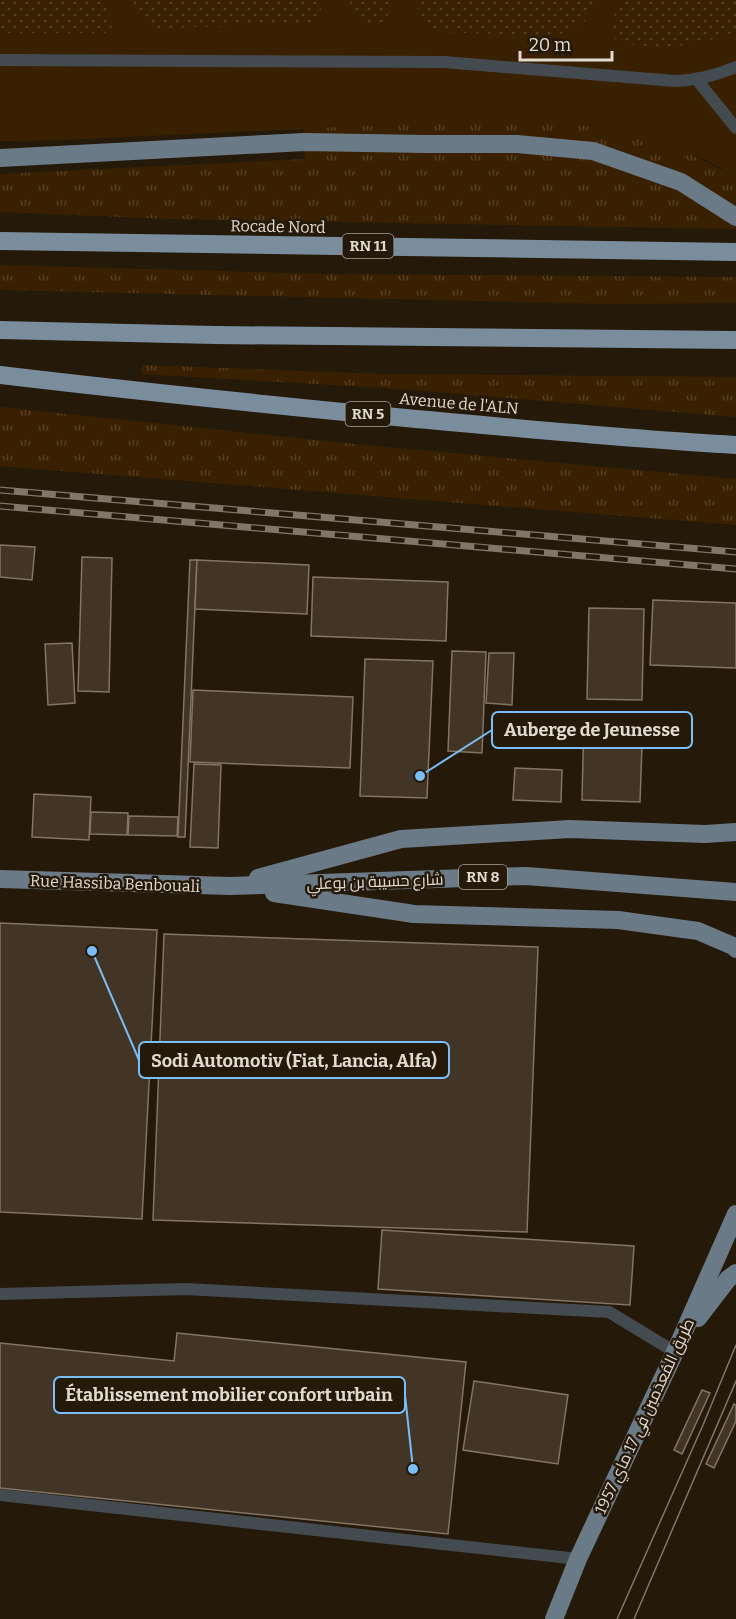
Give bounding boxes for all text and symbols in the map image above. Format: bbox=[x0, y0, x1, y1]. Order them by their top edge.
scale bar bbox=[520, 24, 612, 62]
text: 20 m bbox=[529, 34, 571, 56]
street label: Rocade Nord bbox=[230, 216, 326, 237]
road number: RN 11 bbox=[342, 234, 394, 258]
street label: Avenue de l'ALN bbox=[398, 389, 520, 418]
road number: RN 5 bbox=[346, 402, 391, 426]
callout: Auberge de Jeunesse bbox=[492, 712, 692, 748]
text: Auberge de Jeunesse bbox=[504, 719, 680, 741]
road number: RN 8 bbox=[459, 865, 507, 889]
street label: شارع حسيبة بن بوعلي bbox=[306, 870, 444, 897]
street label: Rue Hassiba Benbouali bbox=[30, 871, 201, 896]
callout: Sodi Automotiv (Fiat, Lancia, Alfa) bbox=[139, 1042, 449, 1078]
text: Sodi Automotiv (Fiat, Lancia, Alfa) bbox=[151, 1050, 437, 1072]
street label: طريق المُعدَمين في 17 ماي 1957 bbox=[591, 1315, 702, 1519]
callout: Établissement mobilier confort urbain bbox=[54, 1377, 405, 1413]
text: Établissement mobilier confort urbain bbox=[65, 1383, 393, 1406]

